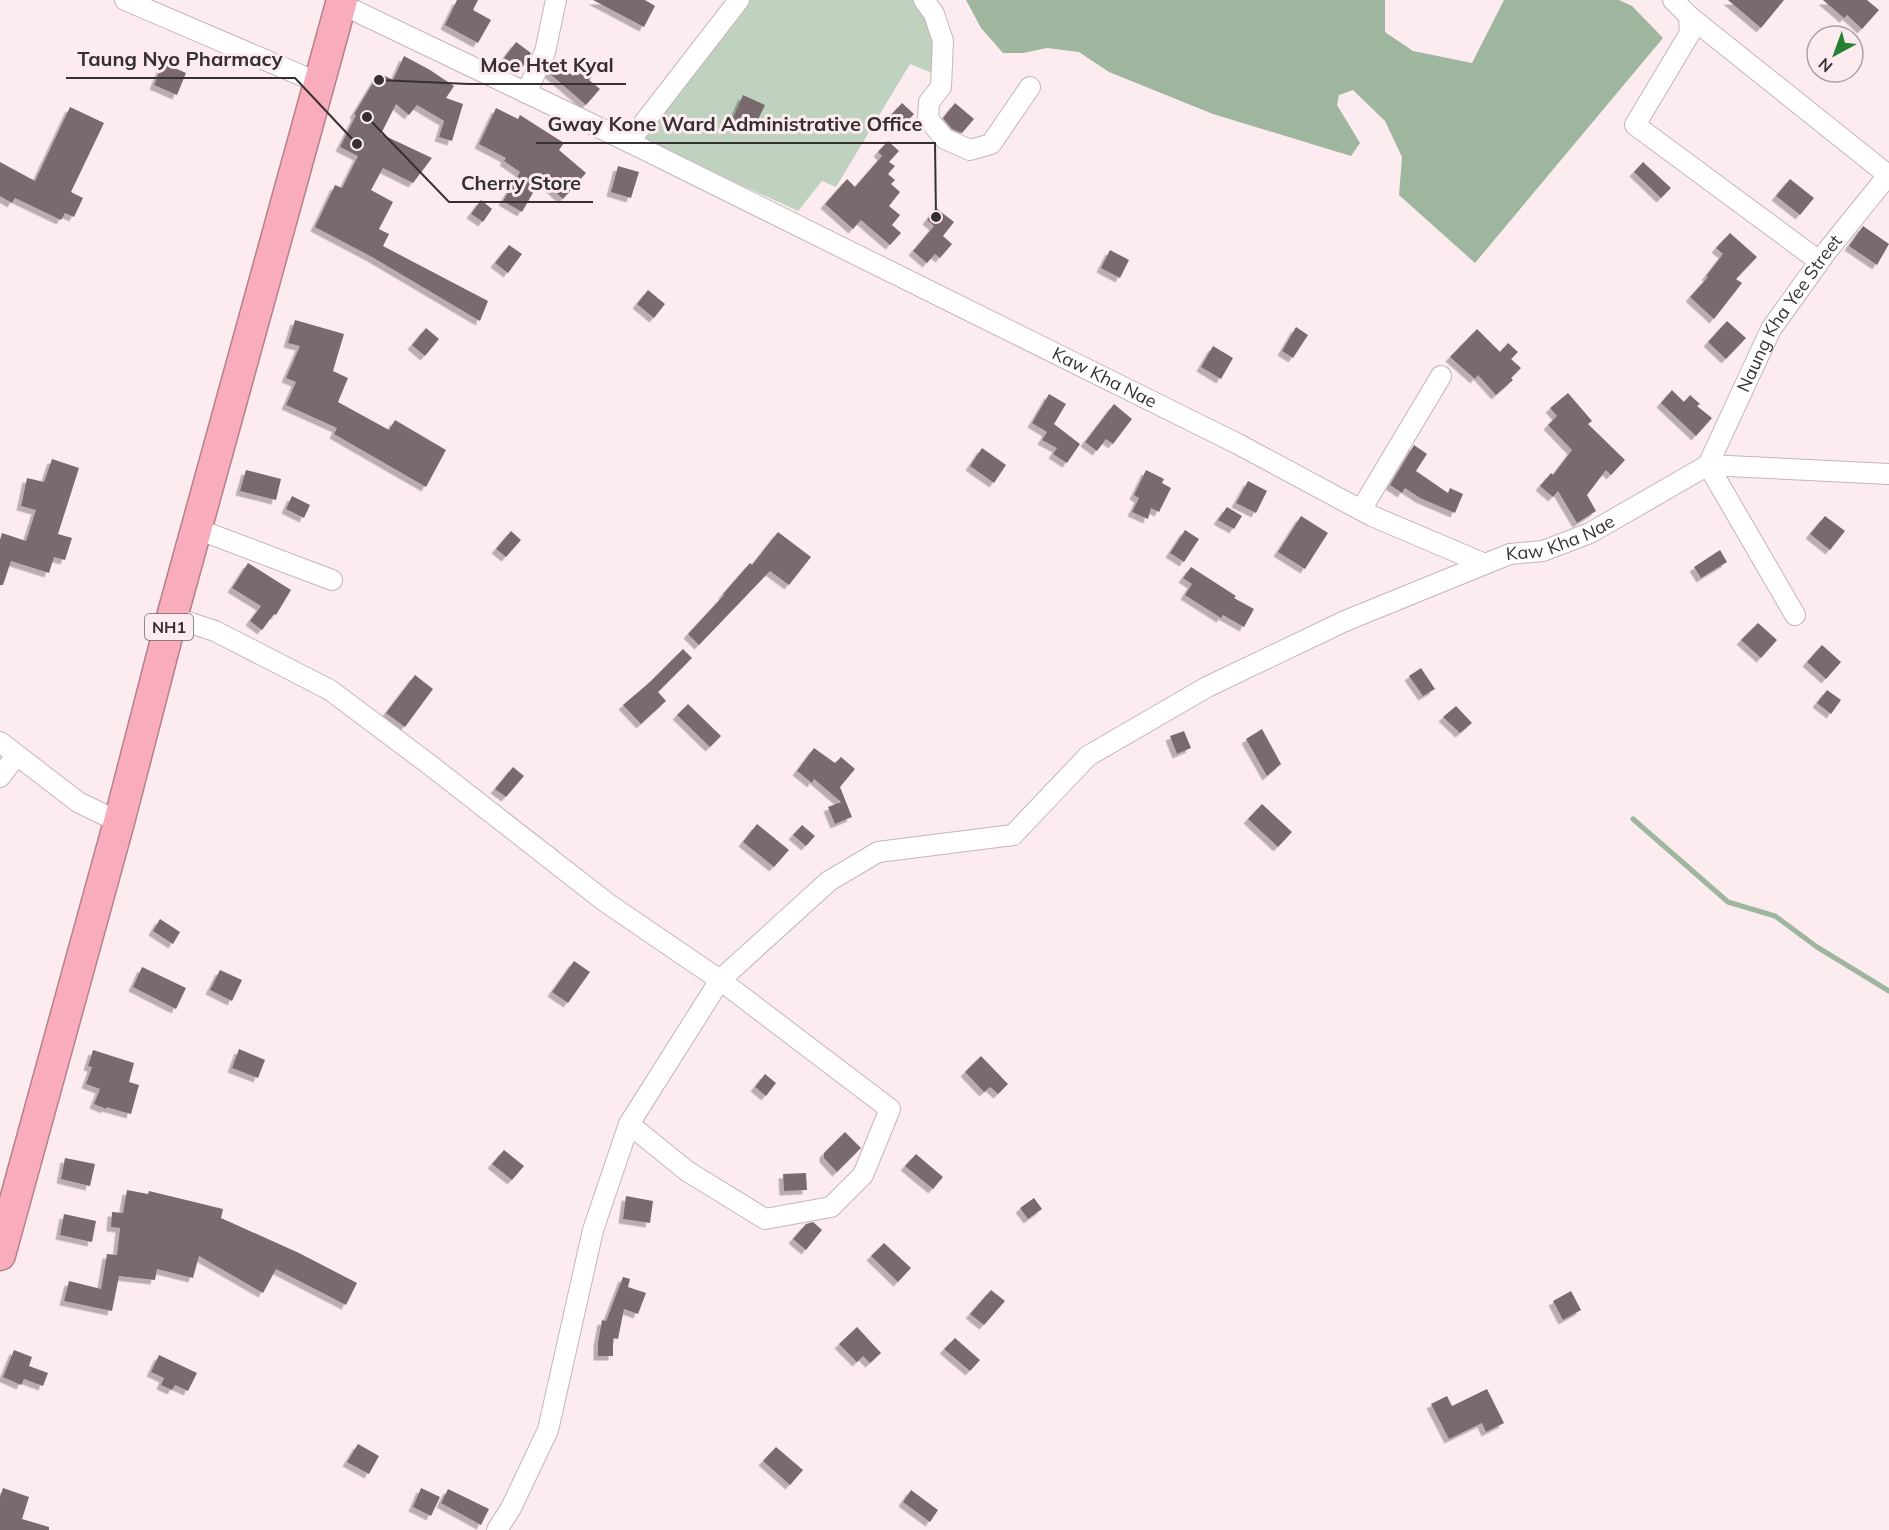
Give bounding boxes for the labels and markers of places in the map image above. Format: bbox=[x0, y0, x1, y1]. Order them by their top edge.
callout: Taung Nyo Pharmacy bbox=[66, 40, 295, 78]
callout: Moe Htet Kyal bbox=[469, 46, 626, 84]
callout: Gway Kone Ward Administrative Office bbox=[536, 105, 935, 143]
callout: Cherry Store bbox=[449, 164, 593, 202]

